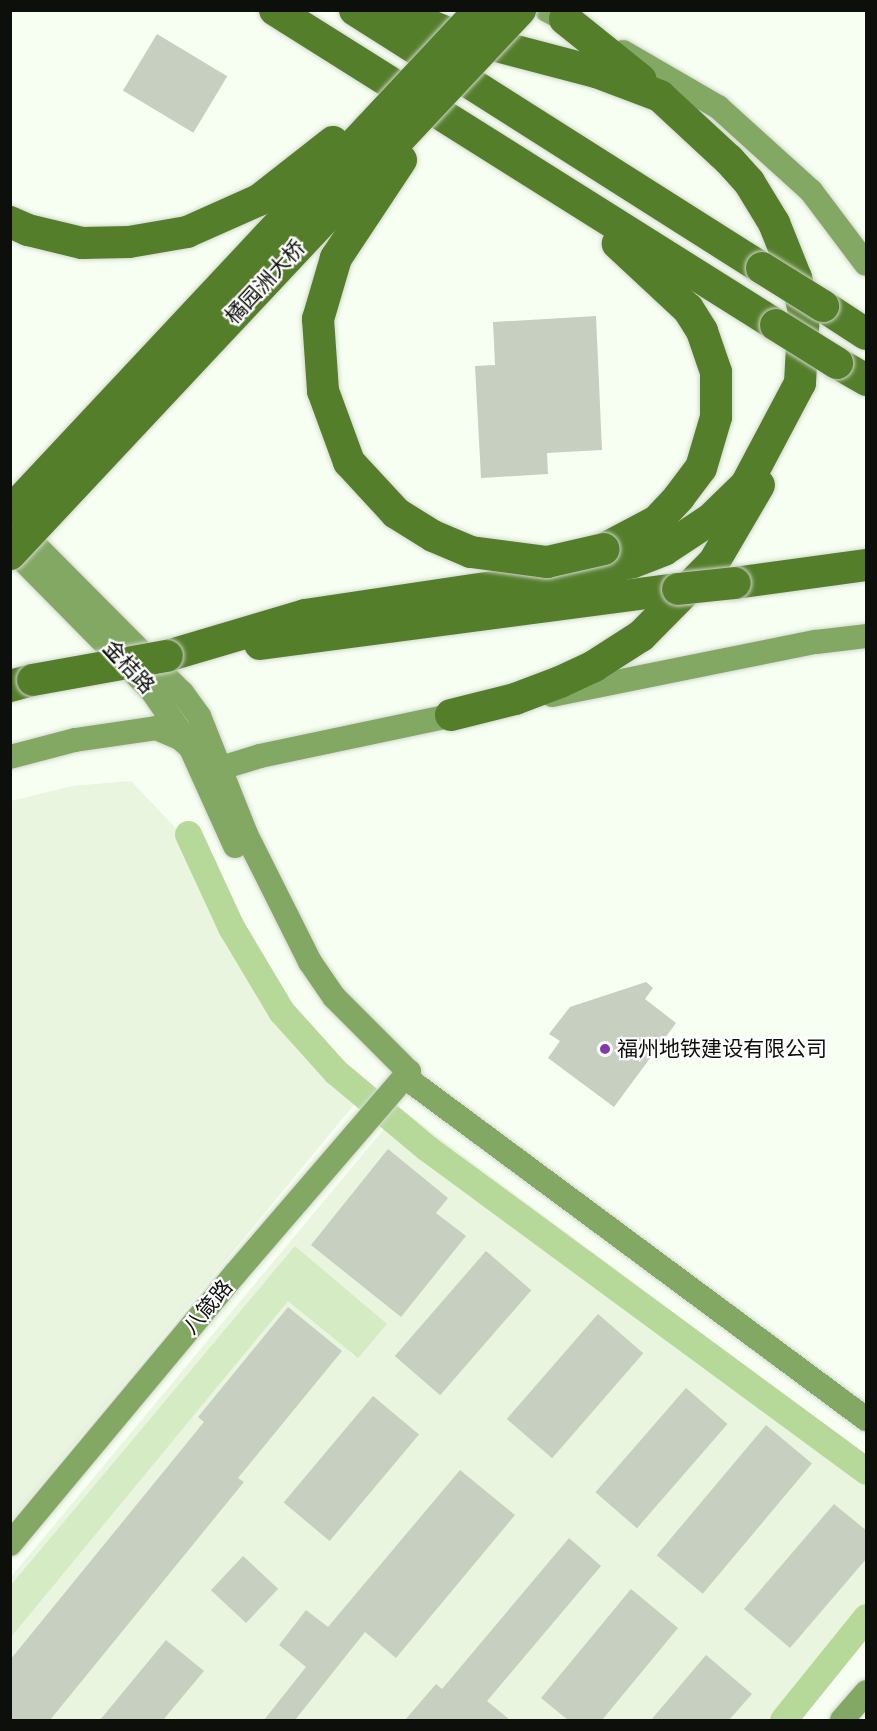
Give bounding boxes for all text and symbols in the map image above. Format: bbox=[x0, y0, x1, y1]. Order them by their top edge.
street label: 橘园洲大桥 bbox=[220, 235, 310, 329]
street label: 金桔路 bbox=[98, 635, 160, 699]
place label: 福州地铁建设有限公司 bbox=[617, 1036, 827, 1062]
marker: 福州地铁建设有限公司 bbox=[598, 1042, 612, 1056]
street label: 八箴路 bbox=[178, 1275, 238, 1339]

